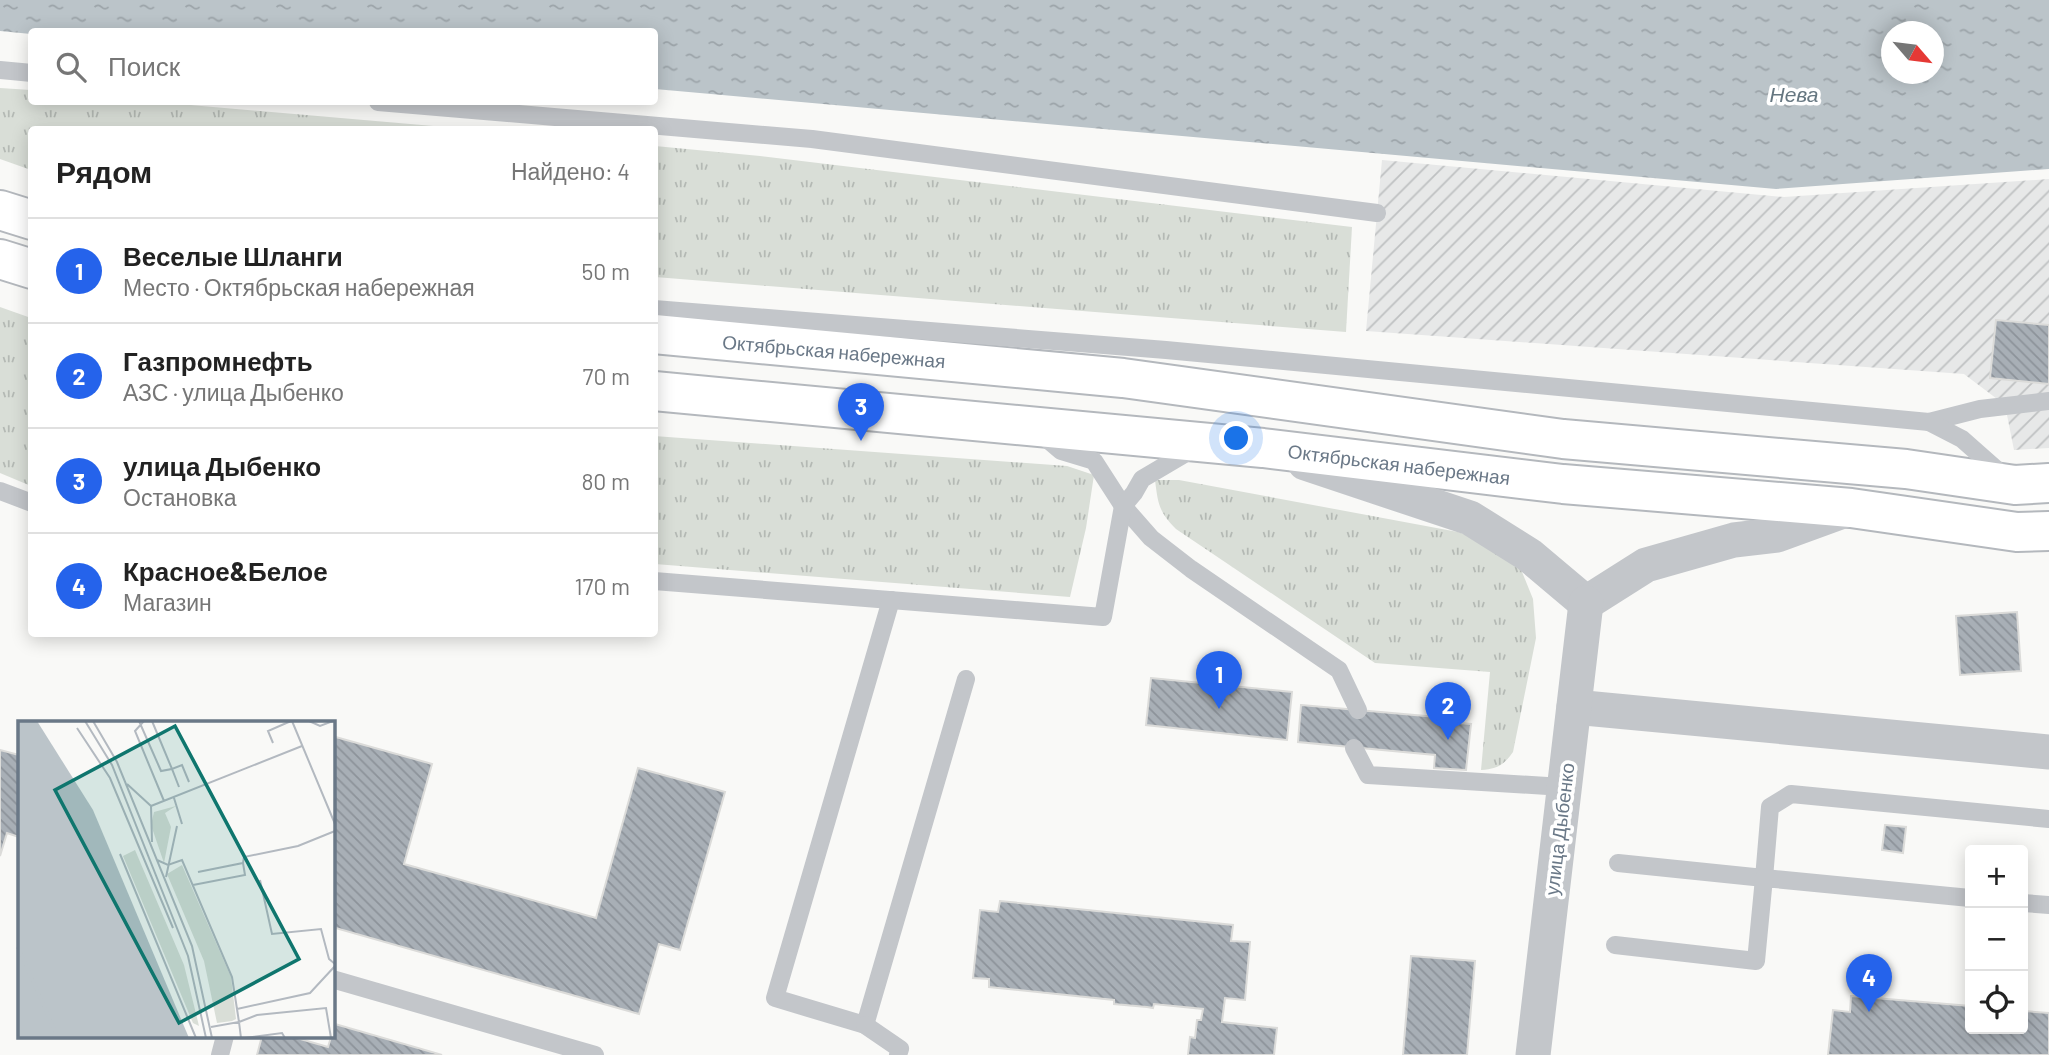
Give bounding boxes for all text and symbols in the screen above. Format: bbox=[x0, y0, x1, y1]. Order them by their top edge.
north arrow bbox=[1881, 21, 1944, 84]
search box bbox=[28, 28, 658, 105]
icon: search bbox=[52, 48, 90, 86]
text: Поиск bbox=[108, 50, 180, 81]
water label: Нева bbox=[1769, 81, 1819, 106]
text: Рядом bbox=[56, 153, 152, 189]
text: Найдено: 4 bbox=[511, 157, 630, 185]
text: Веселые Шланги bbox=[123, 240, 343, 271]
text: 1 bbox=[75, 257, 83, 285]
text: 50 m bbox=[582, 257, 630, 285]
text: Место · Октябрьская набережная bbox=[123, 273, 475, 301]
street label: Октябрьская набережная bbox=[722, 330, 946, 372]
text: Газпромнефть bbox=[123, 345, 313, 376]
text: 2 bbox=[73, 362, 85, 390]
text: 70 m bbox=[583, 362, 630, 390]
text: АЗС · улица Дыбенко bbox=[123, 378, 344, 406]
pin: 3 bbox=[838, 383, 884, 441]
your location bbox=[1219, 421, 1253, 455]
street label: Октябрьская набережная bbox=[1287, 439, 1511, 489]
text: улица Дыбенко bbox=[123, 450, 321, 481]
text: 3 bbox=[73, 467, 85, 495]
text: 80 m bbox=[581, 467, 630, 495]
text: Остановка bbox=[123, 483, 237, 511]
text: Красное&Белое bbox=[123, 555, 328, 586]
text: 4 bbox=[72, 572, 86, 600]
text: 170 m bbox=[574, 572, 630, 600]
text: Магазин bbox=[123, 588, 212, 616]
pin: 1 bbox=[1196, 651, 1242, 709]
pin: 2 bbox=[1425, 682, 1471, 740]
inset map bbox=[18, 721, 334, 1038]
street label: улица Дыбенко bbox=[1539, 761, 1579, 897]
map controls bbox=[1965, 845, 2028, 1034]
button: + bbox=[1965, 845, 2028, 908]
button: − bbox=[1965, 908, 2028, 971]
pin: 4 bbox=[1846, 954, 1892, 1012]
button: locate bbox=[1965, 971, 2028, 1034]

